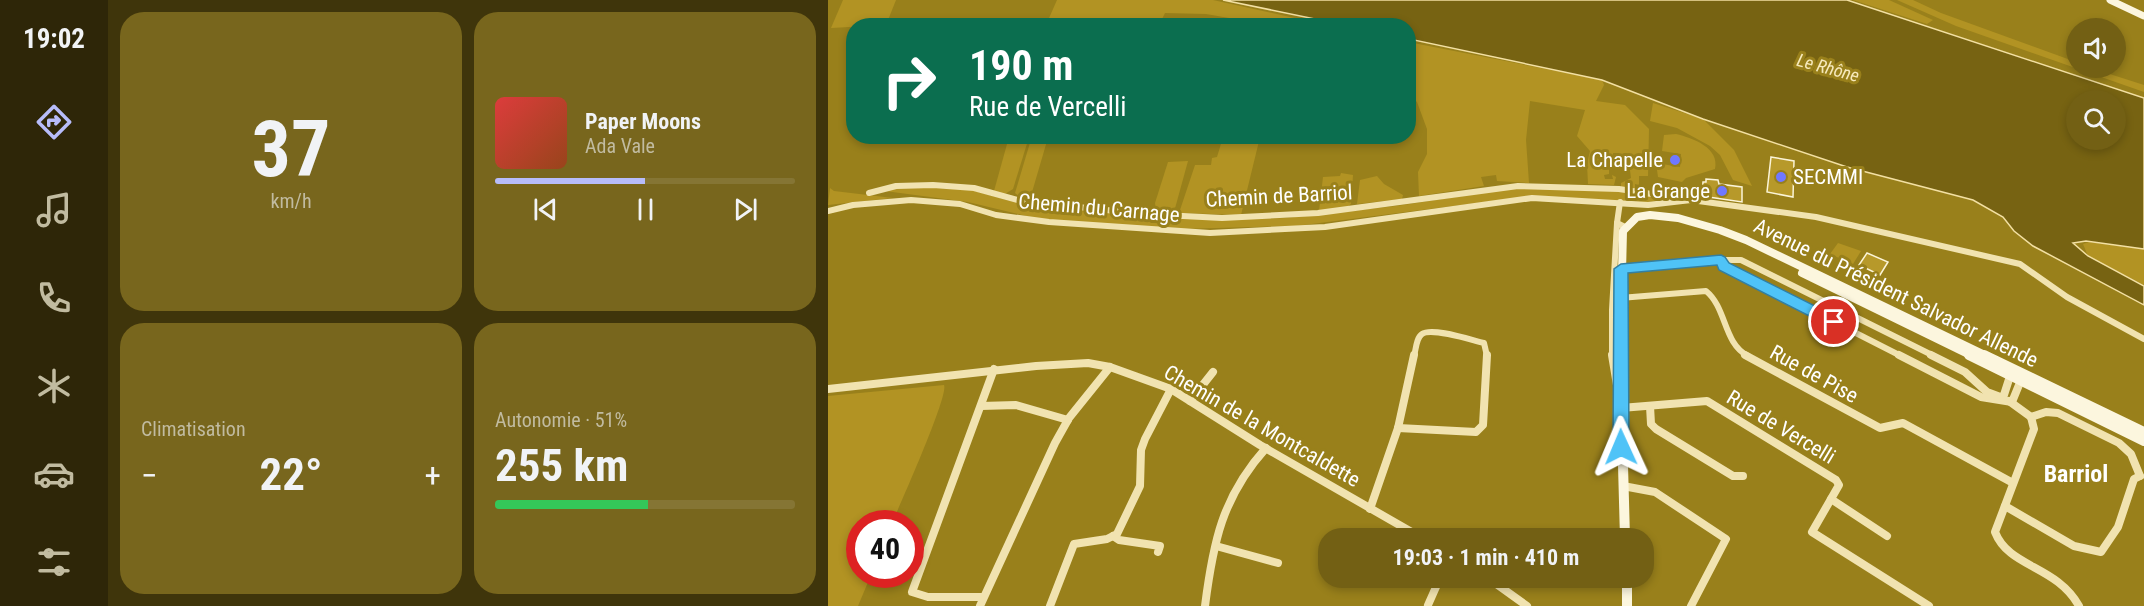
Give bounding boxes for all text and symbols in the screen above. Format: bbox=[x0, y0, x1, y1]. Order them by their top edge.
map controls bbox=[2066, 18, 2126, 150]
button: sound bbox=[2066, 18, 2126, 78]
text: 19:02 bbox=[23, 23, 85, 55]
text: 190 m bbox=[969, 41, 1074, 90]
icon: right bbox=[870, 42, 948, 120]
water label: Le Rhône bbox=[1795, 49, 1862, 86]
button: search bbox=[2066, 90, 2126, 150]
text: Rue de Vercelli bbox=[969, 91, 1126, 123]
icon: directions bbox=[33, 101, 75, 143]
text: 37 bbox=[252, 104, 330, 195]
text: Paper Moons bbox=[585, 109, 701, 134]
text: Ada Vale bbox=[585, 134, 655, 158]
place label: La Chapelle bbox=[1566, 148, 1663, 172]
marker: La Chapelle bbox=[1668, 153, 1682, 167]
place label: SECMMI bbox=[1793, 165, 1863, 189]
marker: SECMMI bbox=[1774, 170, 1788, 184]
place label: La Grange bbox=[1626, 179, 1710, 203]
street label: Chemin de Barriol bbox=[1205, 180, 1353, 212]
marker: La Grange bbox=[1715, 184, 1729, 198]
icon: music bbox=[33, 189, 75, 231]
text: km/h bbox=[270, 189, 312, 213]
street label: Chemin du Carnage bbox=[1017, 189, 1181, 227]
icon: previous bbox=[529, 193, 562, 226]
icon: pause bbox=[629, 193, 662, 226]
icon: next bbox=[729, 193, 762, 226]
street label: Avenue du Président Salvador Allende bbox=[1750, 214, 2042, 372]
icon: phone bbox=[33, 277, 75, 319]
pin bbox=[1808, 296, 1859, 347]
icon: arrive bbox=[1817, 305, 1850, 338]
street label: Rue de Pise bbox=[1766, 340, 1862, 408]
street label: Chemin de la Montcaldette bbox=[1160, 360, 1364, 492]
icon: climate bbox=[33, 365, 75, 407]
street label: Rue de Vercelli bbox=[1722, 385, 1840, 469]
text: Autonomie · 51% bbox=[495, 408, 627, 432]
position arrow bbox=[1589, 415, 1653, 479]
text: Climatisation bbox=[141, 417, 246, 441]
text: 255 km bbox=[495, 439, 628, 492]
text: 22° bbox=[260, 448, 323, 501]
icon: car bbox=[33, 453, 75, 495]
text: − bbox=[141, 456, 158, 495]
text: + bbox=[425, 456, 441, 495]
district label: Barriol bbox=[2044, 460, 2108, 488]
speed limit sign: 40 bbox=[846, 510, 924, 588]
icon: filters bbox=[33, 541, 75, 583]
text: 19:03 · 1 min · 410 m bbox=[1393, 545, 1579, 570]

